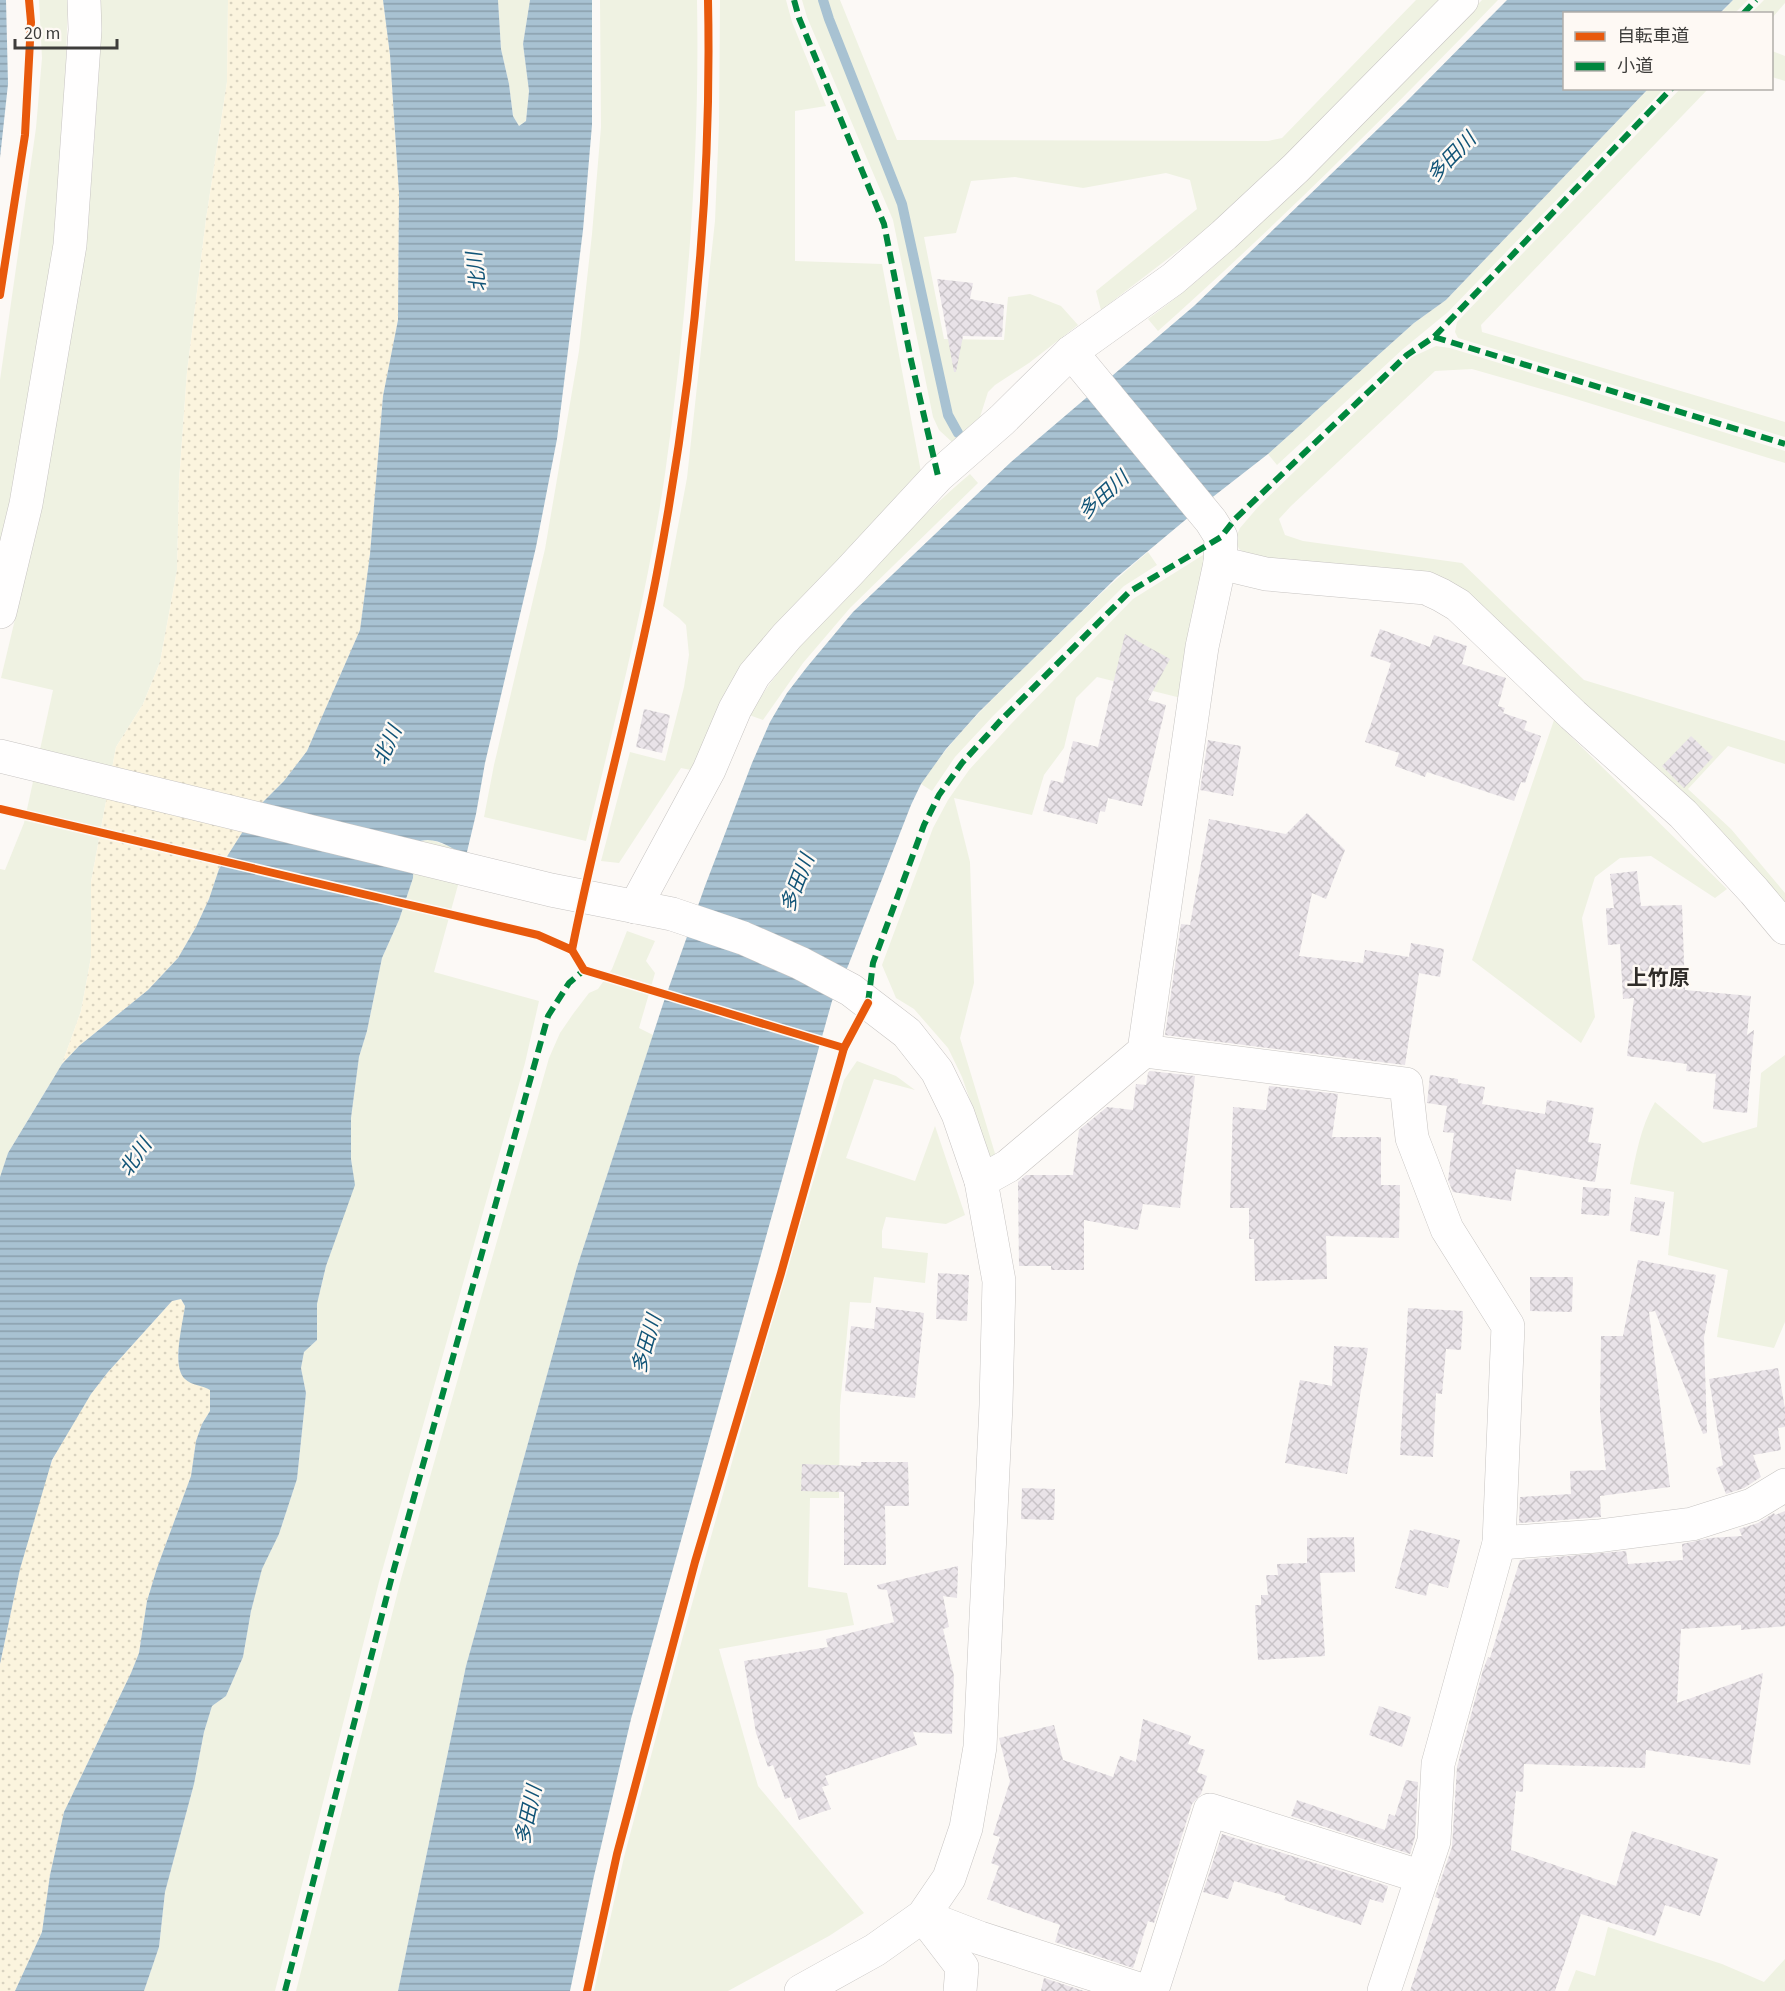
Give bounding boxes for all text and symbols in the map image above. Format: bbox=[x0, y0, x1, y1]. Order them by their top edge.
scale bar bbox=[15, 12, 117, 50]
legend bbox=[1563, 12, 1773, 90]
text: 20 m bbox=[24, 21, 60, 46]
text: 自転車道 bbox=[1617, 24, 1689, 49]
text: 小道 bbox=[1617, 54, 1653, 79]
water label: 多田川 bbox=[1421, 125, 1484, 189]
water label: 北川 bbox=[460, 248, 493, 293]
water label: 多田川 bbox=[1072, 464, 1137, 526]
water label: 北川 bbox=[367, 720, 410, 769]
water label: 多田川 bbox=[774, 848, 822, 916]
district label: 上竹原 bbox=[1627, 963, 1690, 993]
water label: 北川 bbox=[113, 1132, 160, 1182]
water label: 多田川 bbox=[625, 1310, 669, 1377]
water label: 多田川 bbox=[509, 1781, 549, 1847]

